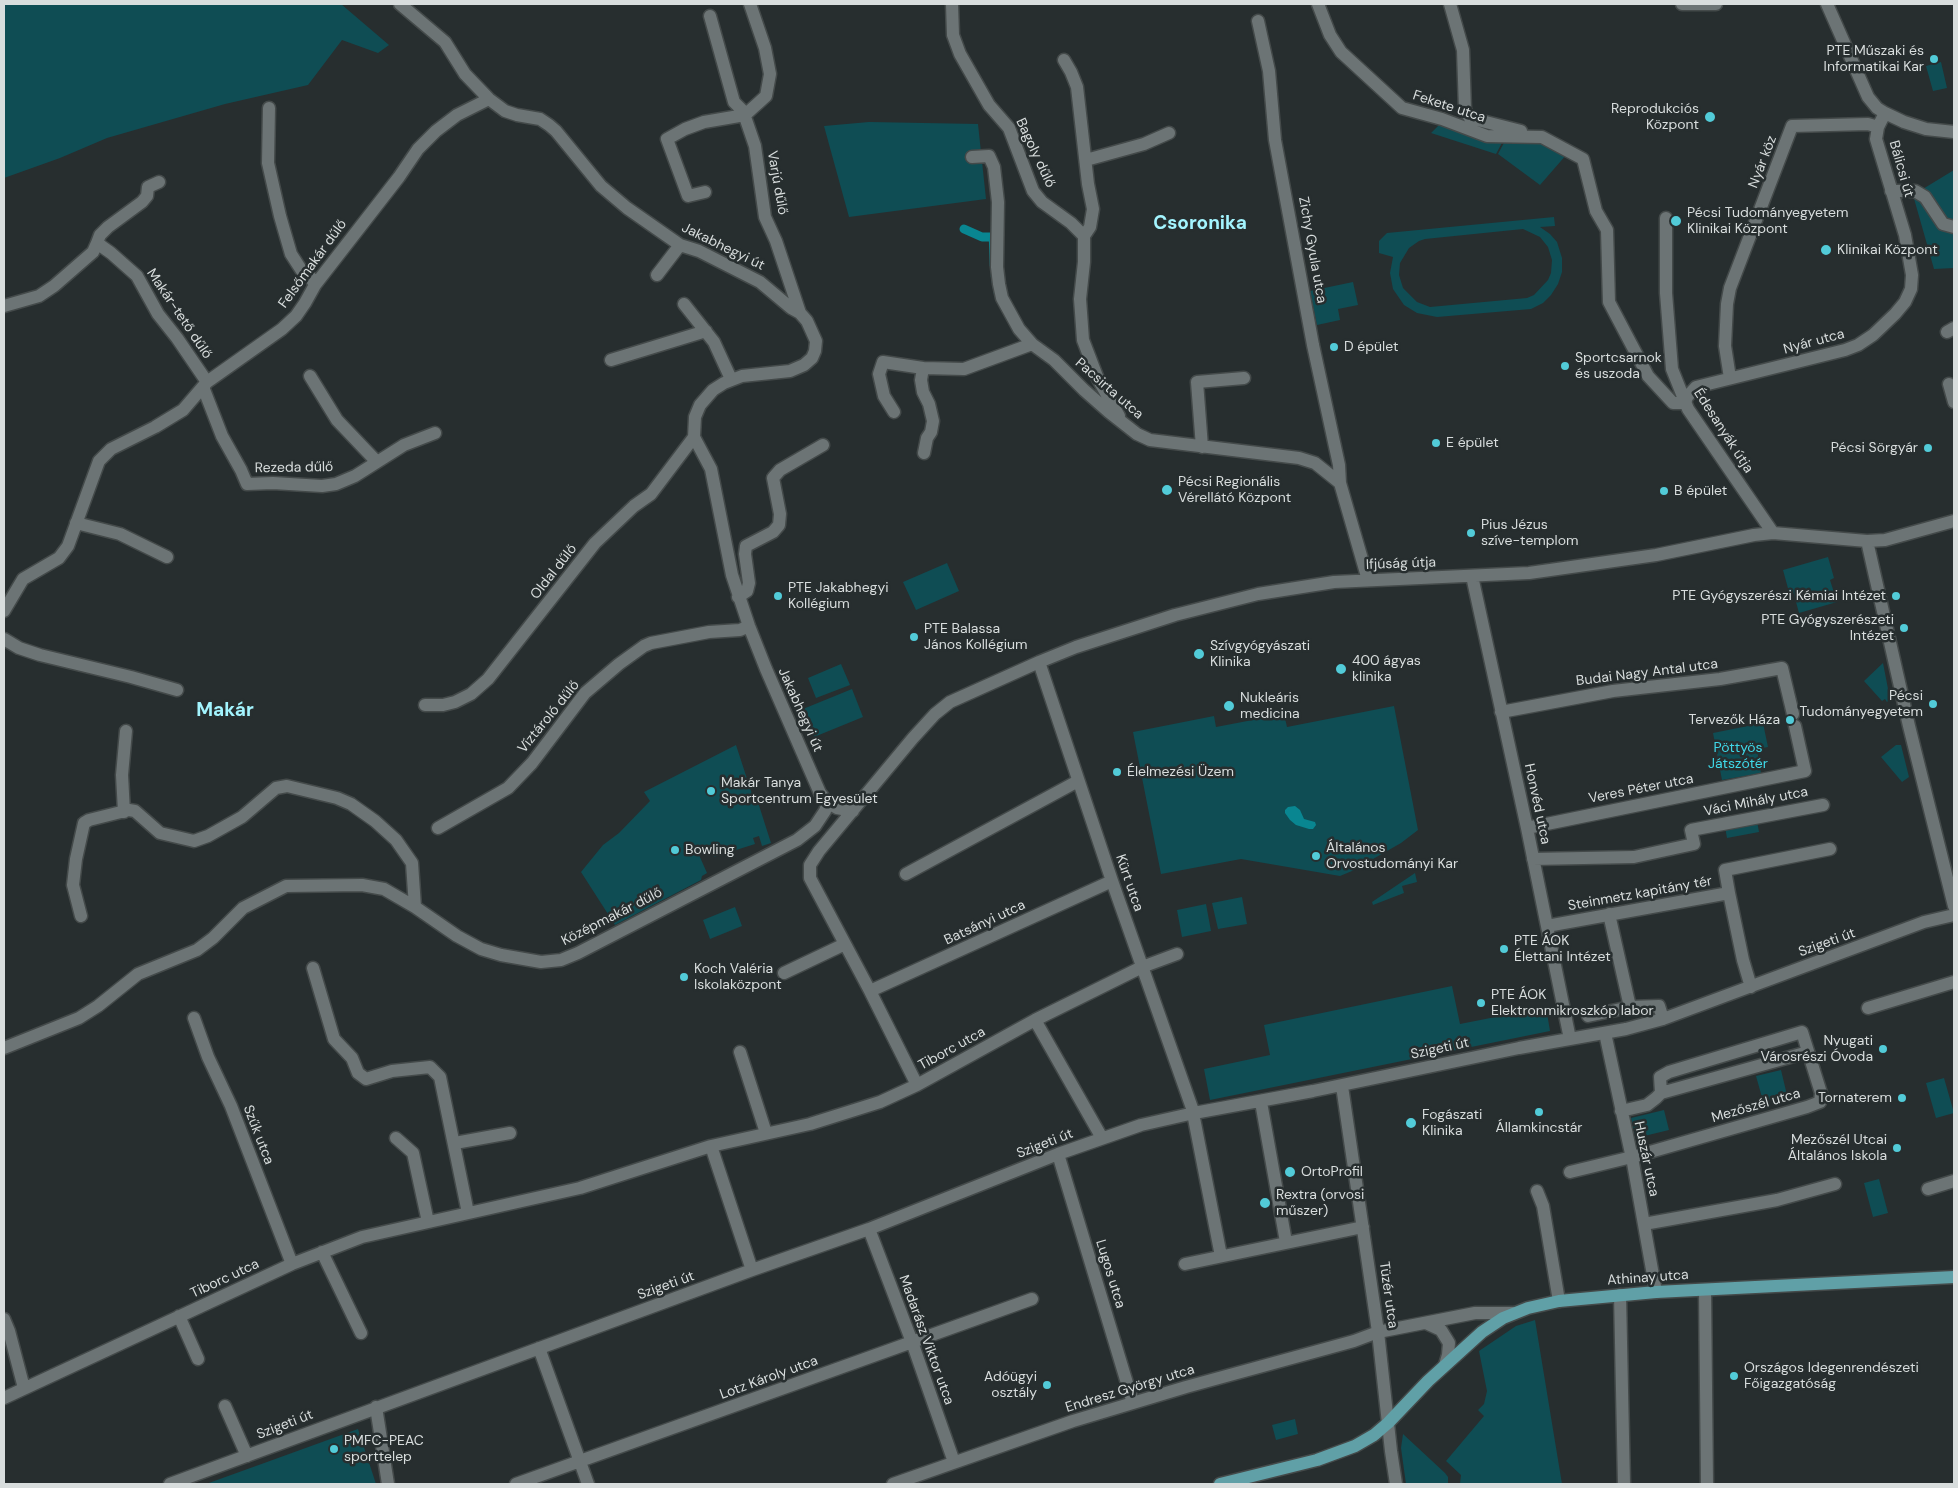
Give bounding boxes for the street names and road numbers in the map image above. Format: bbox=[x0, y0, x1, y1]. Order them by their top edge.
street label: Fekete utca bbox=[1411, 87, 1487, 127]
street label: Bagoly dűlő bbox=[1012, 116, 1058, 190]
street label: Nyár köz bbox=[1745, 133, 1781, 191]
street label: Bálicsi út bbox=[1885, 139, 1917, 199]
street label: Varjú dűlő bbox=[763, 150, 791, 216]
street label: Zichy Gyula utca bbox=[1294, 195, 1330, 305]
street label: Felsőmakár dűlő bbox=[275, 216, 351, 312]
street label: Jakabhegyi út bbox=[679, 220, 767, 274]
street label: Makár-tető dűlő bbox=[143, 266, 215, 362]
street label: Nyár utca bbox=[1782, 326, 1846, 358]
street label: Pacsirta utca bbox=[1072, 355, 1146, 423]
street label: Édesanyák útja bbox=[1689, 386, 1757, 476]
street label: Rezeda dűlő bbox=[255, 459, 333, 477]
street label: Oldal dűlő bbox=[527, 541, 581, 603]
street label: Ifjúság útja bbox=[1366, 554, 1436, 574]
street label: Budai Nagy Antal utca bbox=[1575, 656, 1719, 690]
street label: Jakabhegyi út bbox=[774, 665, 826, 755]
street label: Víztároló dűlő bbox=[515, 677, 583, 757]
street label: Honvéd utca bbox=[1520, 762, 1554, 846]
street label: Veres Péter utca bbox=[1587, 771, 1695, 807]
street label: Váci Mihály utca bbox=[1703, 784, 1809, 820]
street label: Kürt utca bbox=[1111, 852, 1147, 914]
street label: Steinmetz kapitány tér bbox=[1567, 873, 1713, 915]
street label: Középmakár dűlő bbox=[559, 884, 665, 950]
street label: Batsányi utca bbox=[942, 897, 1028, 949]
street label: Szigeti út bbox=[1796, 925, 1858, 961]
street label: Tiborc utca bbox=[916, 1024, 988, 1074]
street label: Szigeti út bbox=[1409, 1035, 1471, 1063]
street label: Mezőszél utca bbox=[1710, 1085, 1802, 1127]
street label: Szűk utca bbox=[239, 1103, 277, 1167]
street label: Huszár utca bbox=[1630, 1120, 1662, 1198]
street label: Szigeti út bbox=[1014, 1126, 1076, 1162]
street label: Lugos utca bbox=[1092, 1238, 1128, 1310]
street label: Tiborc utca bbox=[188, 1256, 262, 1302]
street label: Tüzér utca bbox=[1375, 1260, 1401, 1330]
street label: Athinay utca bbox=[1607, 1267, 1689, 1289]
street label: Szigeti út bbox=[635, 1268, 697, 1304]
street label: Madarász Viktor utca bbox=[895, 1273, 957, 1407]
street label: Lotz Károly utca bbox=[718, 1352, 820, 1404]
street label: Endresz György utca bbox=[1063, 1361, 1197, 1417]
street label: Szigeti út bbox=[254, 1407, 316, 1443]

